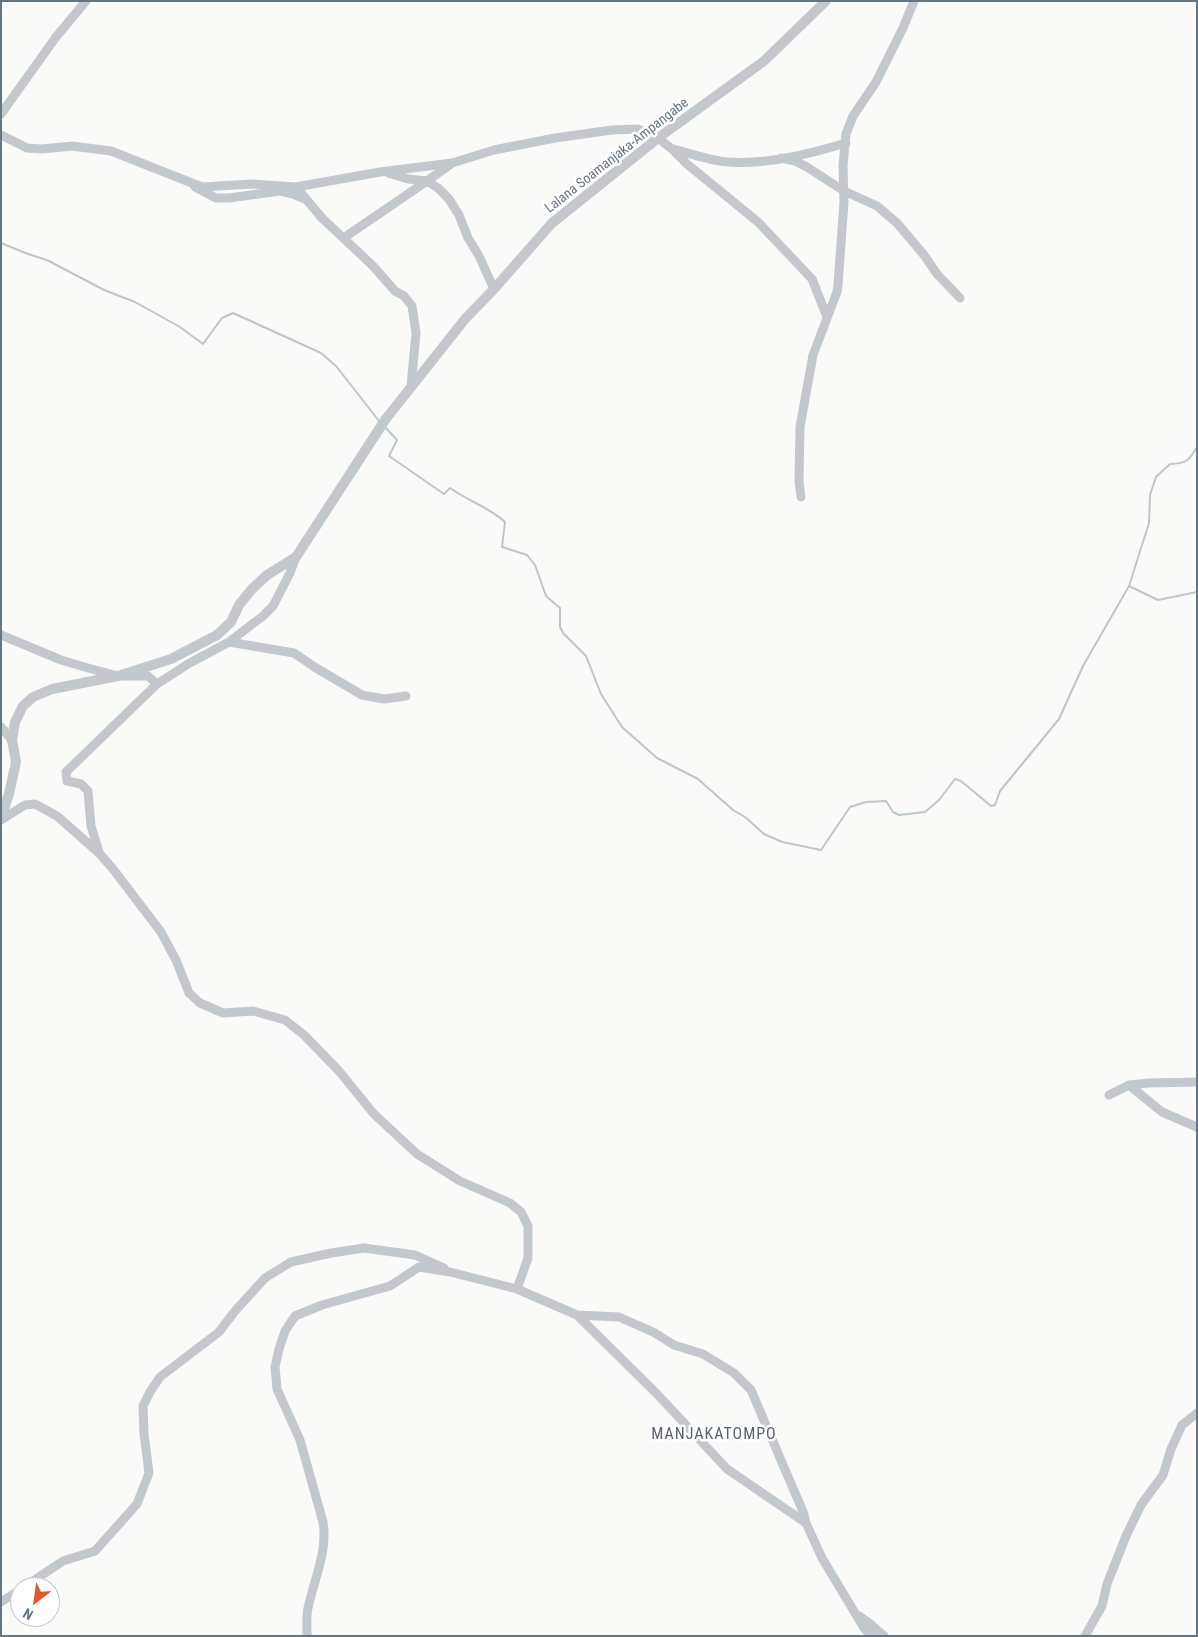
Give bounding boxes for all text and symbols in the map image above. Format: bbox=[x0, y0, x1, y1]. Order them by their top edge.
street label: Lalana Soamanjaka-Ampangabe bbox=[542, 95, 692, 217]
district label: MANJAKATOMPO bbox=[650, 1425, 778, 1445]
north arrow bbox=[10, 1577, 60, 1627]
text: N bbox=[20, 1605, 36, 1623]

